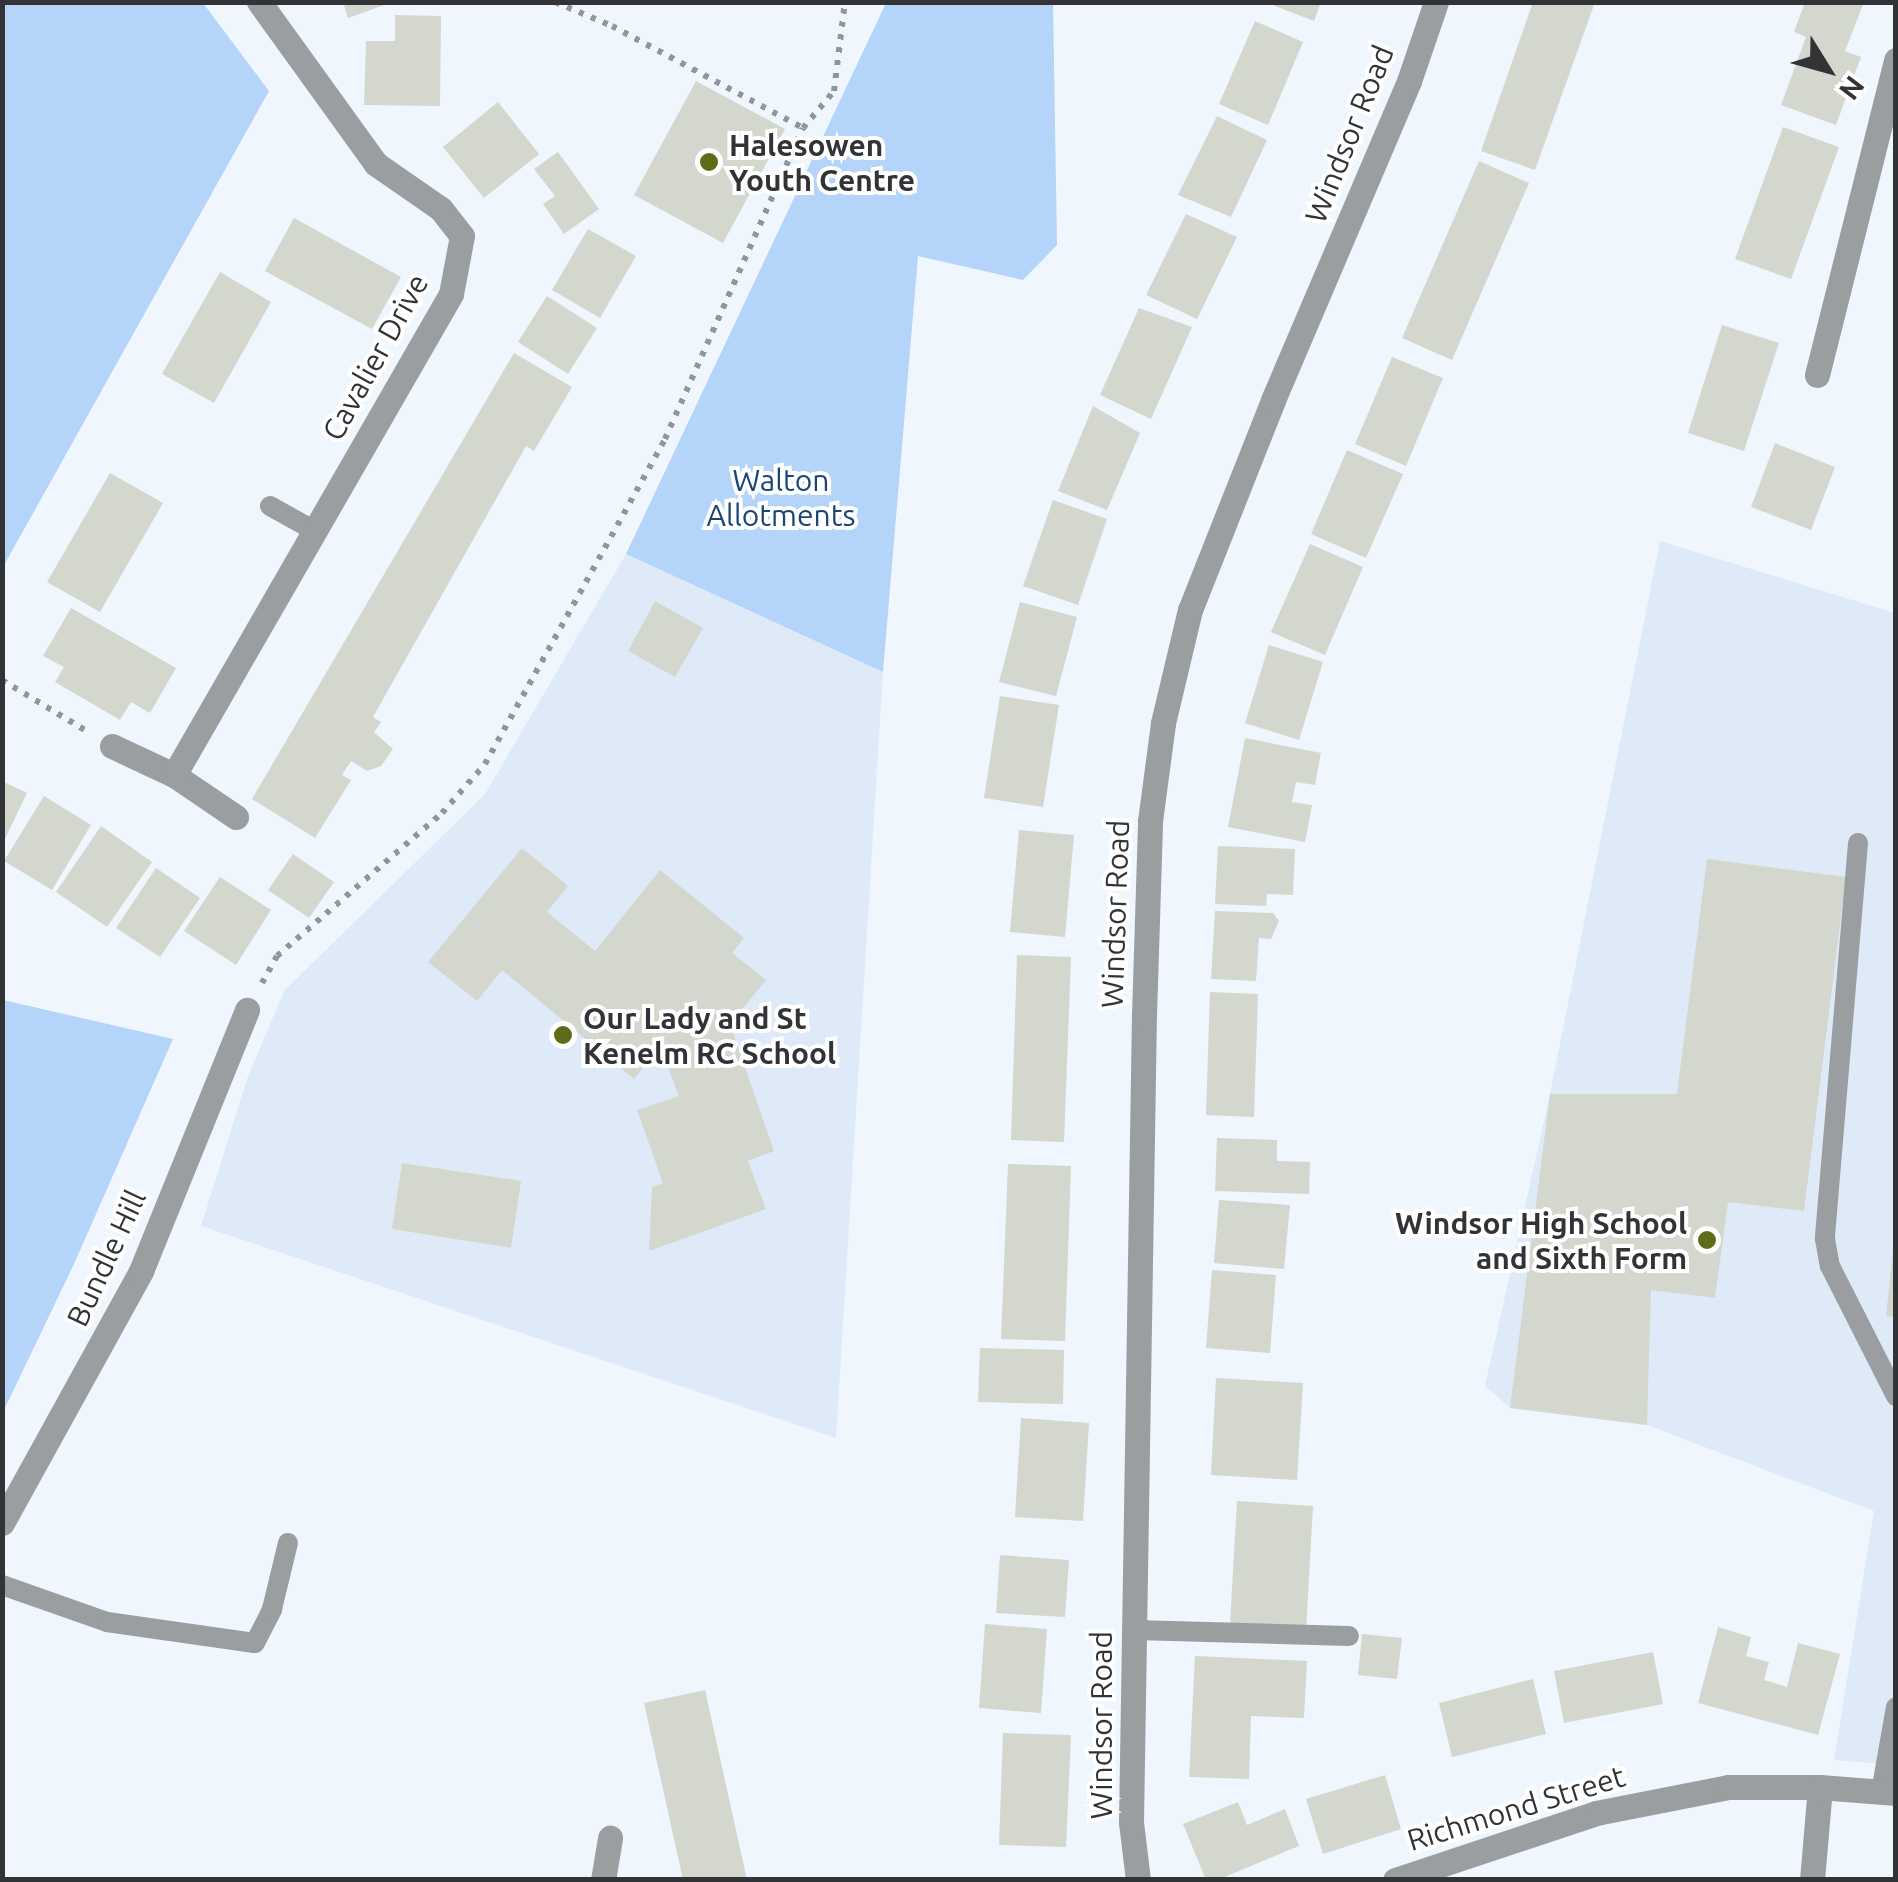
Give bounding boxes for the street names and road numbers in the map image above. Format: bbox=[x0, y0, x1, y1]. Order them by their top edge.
street label: Windsor Road bbox=[1297, 40, 1401, 228]
street label: Cavalier Drive bbox=[314, 267, 436, 447]
street label: Windsor Road bbox=[1094, 819, 1136, 1009]
street label: Bundle Hill bbox=[59, 1184, 153, 1332]
street label: Windsor Road bbox=[1083, 1631, 1119, 1819]
street label: Richmond Street bbox=[1403, 1758, 1629, 1858]

